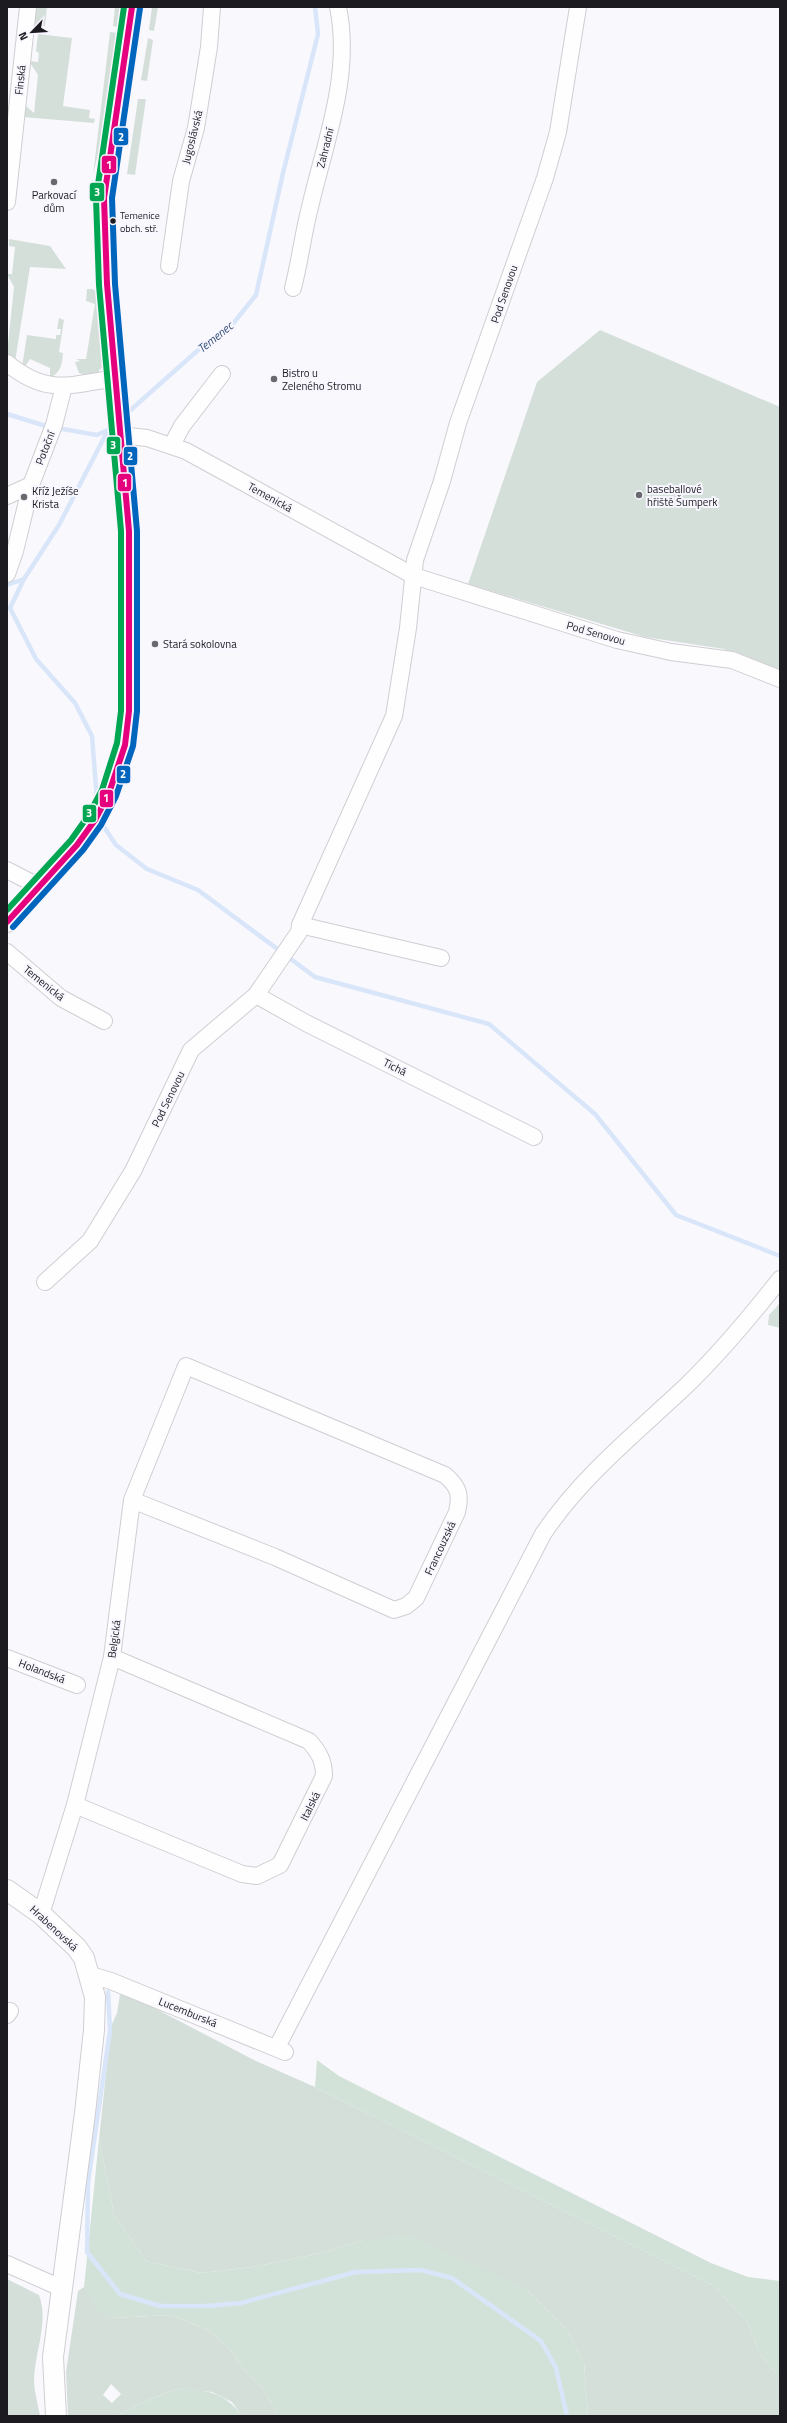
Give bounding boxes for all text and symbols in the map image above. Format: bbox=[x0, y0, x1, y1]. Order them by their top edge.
north arrow bbox=[12, 12, 52, 52]
text: N bbox=[14, 29, 32, 43]
street label: Finská bbox=[10, 64, 30, 96]
street label: Jugoslávská bbox=[178, 108, 206, 165]
street label: Zahradní bbox=[312, 125, 338, 170]
line badge: 2 bbox=[113, 127, 129, 146]
text: 2 bbox=[118, 129, 124, 145]
line badge: 1 bbox=[101, 155, 117, 174]
text: 1 bbox=[106, 157, 112, 173]
marker: Parkovací dům bbox=[49, 177, 59, 187]
line badge: 3 bbox=[89, 182, 105, 202]
text: 3 bbox=[94, 184, 100, 200]
place label: Parkovací dům bbox=[32, 187, 78, 216]
place label: Temenice obch. stř. bbox=[120, 208, 160, 236]
marker: Temenice obch. stř. bbox=[108, 216, 118, 226]
street label: Pod Senovou bbox=[487, 263, 521, 325]
water label: Temenec bbox=[193, 316, 238, 357]
place label: Bistro u Zeleného Stromu bbox=[282, 365, 361, 394]
marker: Bistro u Zeleného Stromu bbox=[269, 374, 279, 384]
street label: Potoční bbox=[31, 427, 59, 467]
line badge: 3 bbox=[106, 436, 121, 455]
text: 3 bbox=[110, 437, 116, 453]
line badge: 2 bbox=[123, 446, 138, 466]
text: 2 bbox=[127, 448, 133, 464]
line badge: 1 bbox=[117, 473, 132, 492]
text: 1 bbox=[122, 475, 128, 491]
street label: Temenická bbox=[245, 478, 296, 516]
place label: baseballové hřiště Šumperk bbox=[647, 481, 718, 510]
place label: Kříž Ježíše Krista bbox=[32, 483, 79, 512]
marker: baseballové hřiště Šumperk bbox=[634, 490, 644, 500]
marker: Kříž Ježíše Krista bbox=[19, 492, 29, 502]
street label: Pod Senovou bbox=[565, 617, 627, 649]
place label: Stará sokolovna bbox=[163, 636, 237, 652]
marker: Stará sokolovna bbox=[150, 639, 160, 649]
line badge: 2 bbox=[116, 765, 131, 784]
text: 2 bbox=[120, 766, 126, 782]
line badge: 1 bbox=[99, 789, 114, 808]
text: 1 bbox=[103, 790, 109, 806]
line badge: 3 bbox=[82, 804, 97, 823]
text: 3 bbox=[86, 805, 92, 821]
street label: Temenická bbox=[20, 961, 68, 1005]
street label: Tichá bbox=[380, 1054, 410, 1080]
street label: Pod Senovou bbox=[148, 1068, 189, 1130]
street label: Francouzská bbox=[420, 1518, 460, 1578]
street label: Belgická bbox=[103, 1618, 125, 1659]
street label: Holandská bbox=[16, 1655, 68, 1687]
street label: Italská bbox=[296, 1788, 324, 1823]
street label: Hrabenovská bbox=[26, 1901, 82, 1955]
street label: Lucemburská bbox=[156, 1993, 220, 2031]

